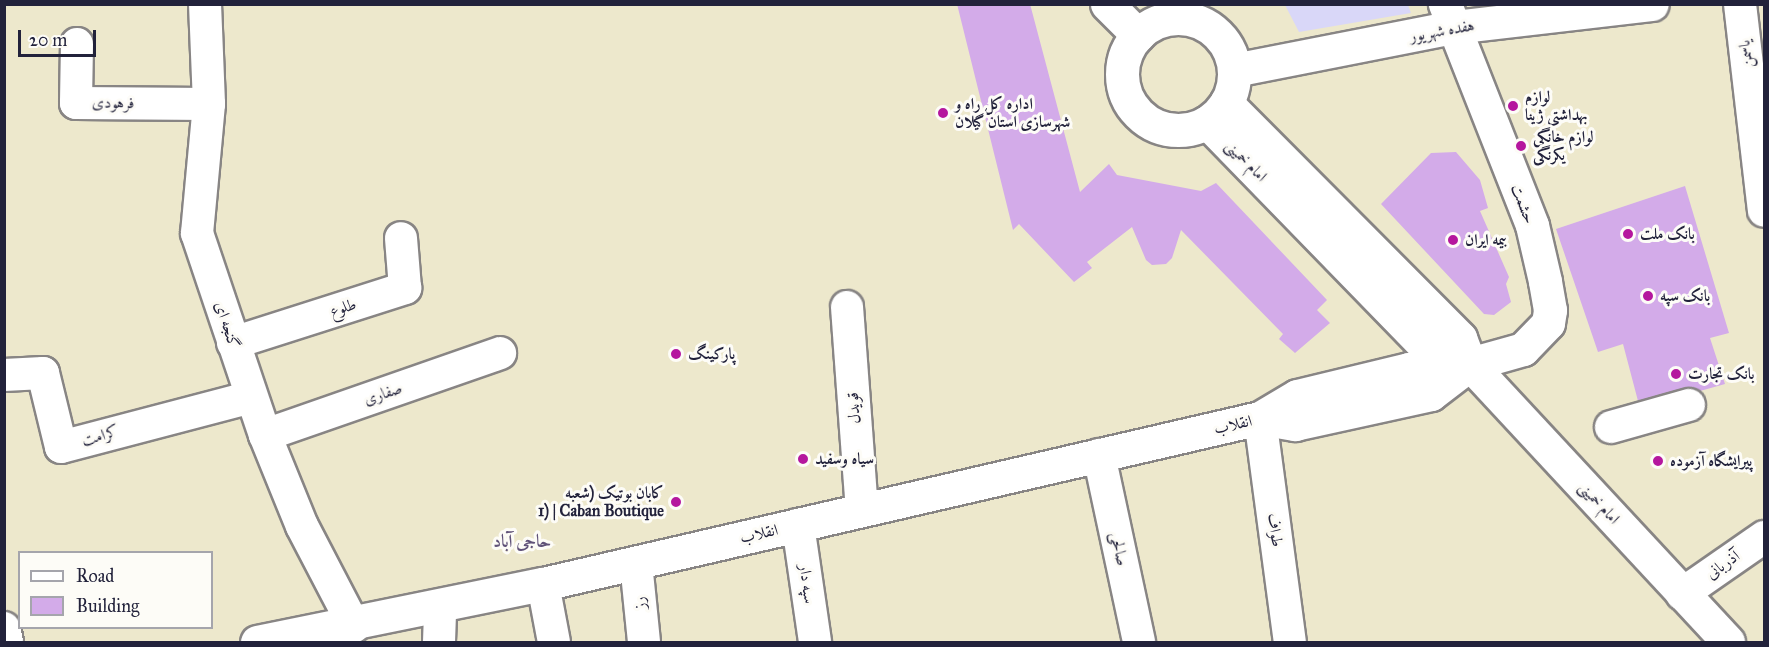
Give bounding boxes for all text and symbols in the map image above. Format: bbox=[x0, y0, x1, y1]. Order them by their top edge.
street label: هفده شهریور bbox=[1408, 16, 1476, 46]
scale bar bbox=[21, 18, 99, 56]
text: 20 m bbox=[29, 29, 67, 51]
street label: یاسمن bbox=[1735, 39, 1757, 69]
place label: لوازم بهداشتی ژینا bbox=[1525, 87, 1587, 125]
street label: فرهودی bbox=[92, 93, 134, 113]
place label: اداره کل راه و شهرسازی استان گیلان bbox=[955, 94, 1070, 132]
marker: لوازم بهداشتی ژینا bbox=[1506, 99, 1520, 113]
marker: اداره کل راه و شهرسازی استان گیلان bbox=[936, 106, 950, 120]
place label: لوازم خانگی یکرنگی bbox=[1533, 127, 1594, 165]
street label: امام خمینی bbox=[1221, 136, 1271, 186]
marker: لوازم خانگی یکرنگی bbox=[1514, 139, 1528, 153]
street label: حشمت bbox=[1507, 181, 1539, 227]
place label: بانک ملت bbox=[1640, 224, 1695, 244]
marker: بانک ملت bbox=[1621, 227, 1635, 241]
place label: بیمه ایران bbox=[1465, 230, 1507, 250]
marker: بیمه ایران bbox=[1446, 233, 1460, 247]
place label: بانک سپه bbox=[1660, 286, 1710, 306]
marker: بانک سپه bbox=[1641, 289, 1655, 303]
street label: طلوع bbox=[327, 295, 359, 321]
street label: گنجه ای bbox=[210, 299, 244, 351]
place label: پارکینگ bbox=[688, 344, 735, 364]
marker: پارکینگ bbox=[669, 347, 683, 361]
place label: بانک تجارت bbox=[1688, 364, 1754, 384]
marker: بانک تجارت bbox=[1669, 367, 1683, 381]
street label: صفاری bbox=[361, 378, 405, 410]
street label: قویدل bbox=[843, 392, 865, 424]
street label: انقلاب bbox=[1212, 411, 1254, 439]
street label: کرامت bbox=[79, 422, 121, 450]
place label: سیاه وسفید bbox=[815, 449, 874, 469]
place label: پیرایشگاه آزموده bbox=[1670, 451, 1752, 471]
marker: سیاه وسفید bbox=[796, 452, 810, 466]
marker: پیرایشگاه آزموده bbox=[1651, 454, 1665, 468]
street label: امام خمینی bbox=[1574, 478, 1624, 528]
place label: کابان بوتیک (شعبه 1) | Caban Boutique bbox=[538, 483, 664, 521]
marker: کابان بوتیک (شعبه 1) | Caban Boutique bbox=[669, 495, 683, 509]
street label: طواف bbox=[1263, 512, 1287, 548]
street label: انقلاب bbox=[738, 520, 780, 548]
district label: حاجی آباد bbox=[493, 530, 551, 552]
street label: صالحی bbox=[1106, 530, 1132, 568]
street label: آذربانی bbox=[1702, 547, 1744, 583]
legend bbox=[18, 551, 213, 629]
street label: سپه دار bbox=[795, 563, 819, 605]
text: Road bbox=[76, 565, 114, 587]
text: Building bbox=[76, 595, 139, 617]
street label: رز bbox=[630, 596, 650, 610]

